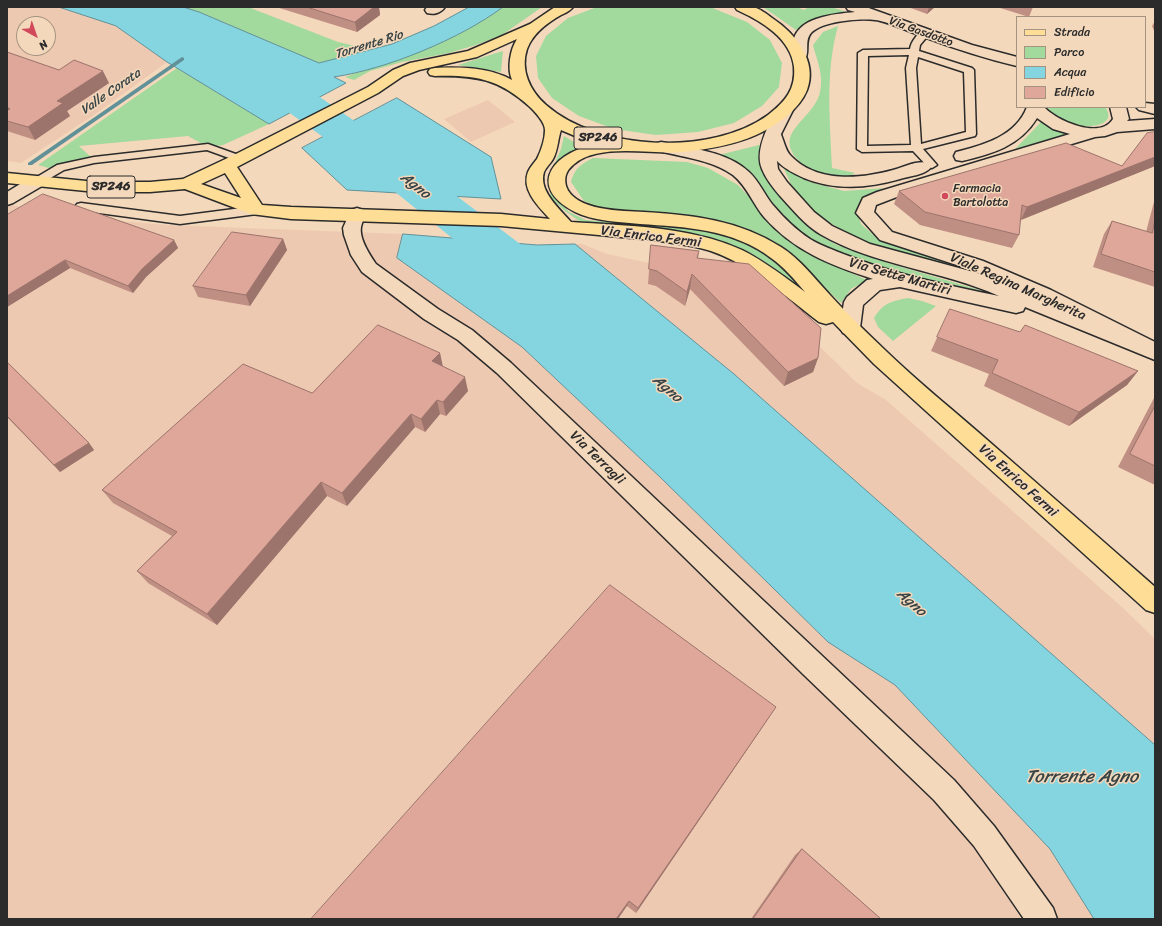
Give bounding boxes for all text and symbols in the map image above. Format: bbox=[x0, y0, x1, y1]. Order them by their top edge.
street label: Via Gasdotto bbox=[887, 14, 955, 50]
north arrow bbox=[16, 16, 56, 56]
legend bbox=[1016, 16, 1146, 108]
text: Strada bbox=[1054, 21, 1090, 43]
water label: Torrente Rio bbox=[333, 27, 405, 63]
text: N bbox=[34, 35, 52, 55]
text: Parco bbox=[1054, 41, 1084, 63]
text: Acqua bbox=[1054, 61, 1086, 83]
water label: Valle Corata bbox=[78, 66, 144, 118]
text: Edificio bbox=[1054, 81, 1094, 103]
road number: SP246 bbox=[574, 127, 622, 149]
water label: Agno bbox=[396, 169, 434, 203]
road number: SP246 bbox=[87, 176, 135, 198]
place label: Farmacia Bartolotta bbox=[953, 182, 1008, 210]
marker: Farmacia Bartolotta bbox=[940, 191, 950, 201]
street label: Via Enrico Fermi bbox=[600, 223, 702, 251]
street label: Viale Regina Margherita bbox=[947, 249, 1089, 325]
street label: Via Sette Martiri bbox=[847, 254, 953, 300]
water label: Agno bbox=[649, 371, 685, 407]
street label: Via Terragli bbox=[566, 428, 628, 488]
street label: Via Enrico Fermi bbox=[975, 441, 1061, 521]
water label: Agno bbox=[893, 585, 929, 621]
water label: Torrente Agno bbox=[1026, 766, 1138, 788]

